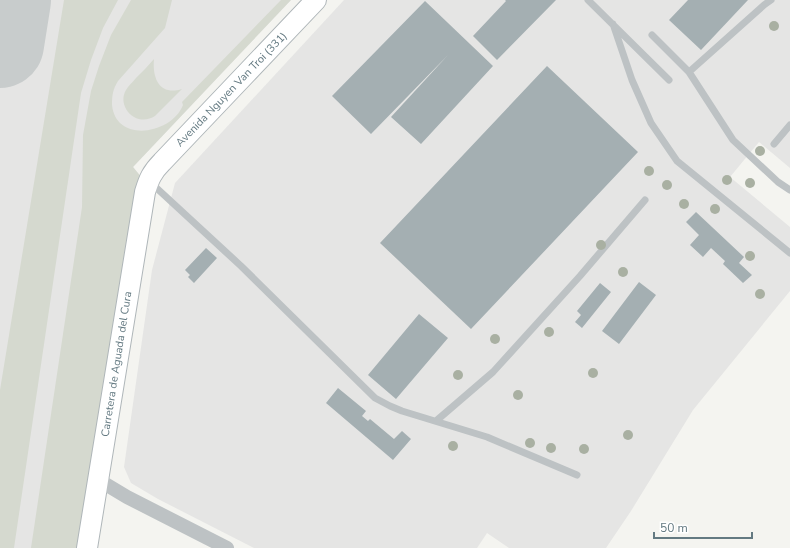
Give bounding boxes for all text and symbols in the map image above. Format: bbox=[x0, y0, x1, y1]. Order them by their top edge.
street label: Avenida Nguyen Van Troi (331) bbox=[172, 29, 290, 150]
street label: Carretera de Aguada del Cura bbox=[98, 290, 135, 438]
scale bar bbox=[654, 514, 752, 540]
text: 50 m bbox=[660, 520, 688, 536]

